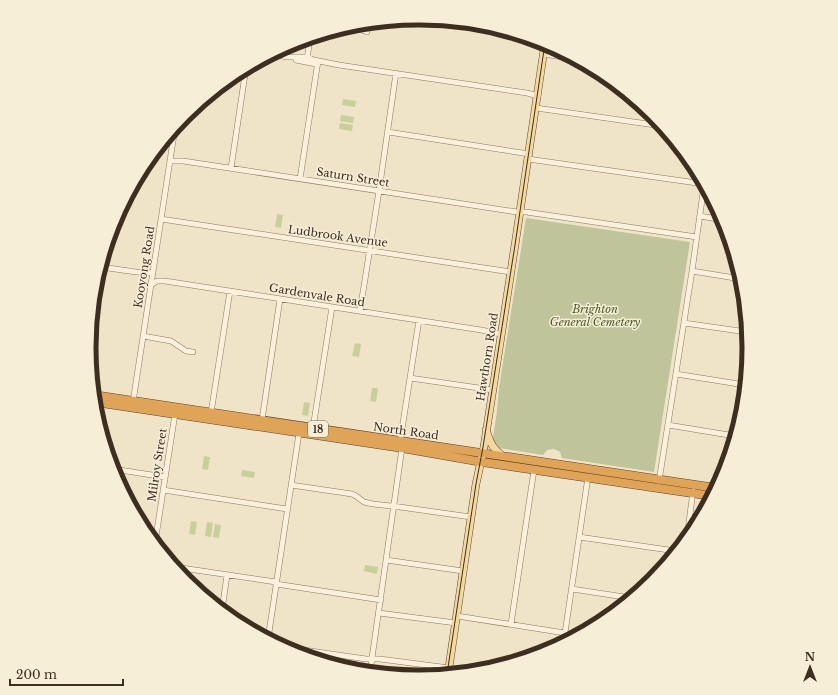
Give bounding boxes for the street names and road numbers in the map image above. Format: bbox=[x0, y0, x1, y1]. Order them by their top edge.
street label: Saturn Street bbox=[315, 164, 391, 190]
street label: Ludbrook Avenue bbox=[287, 222, 389, 250]
street label: Kooyong Road bbox=[131, 224, 157, 309]
street label: Gardenvale Road bbox=[268, 281, 367, 310]
street label: Hawthorn Road bbox=[473, 311, 501, 402]
street label: North Road bbox=[372, 419, 440, 443]
road number: 18 bbox=[308, 421, 328, 437]
street label: Milroy Street bbox=[144, 426, 170, 503]

